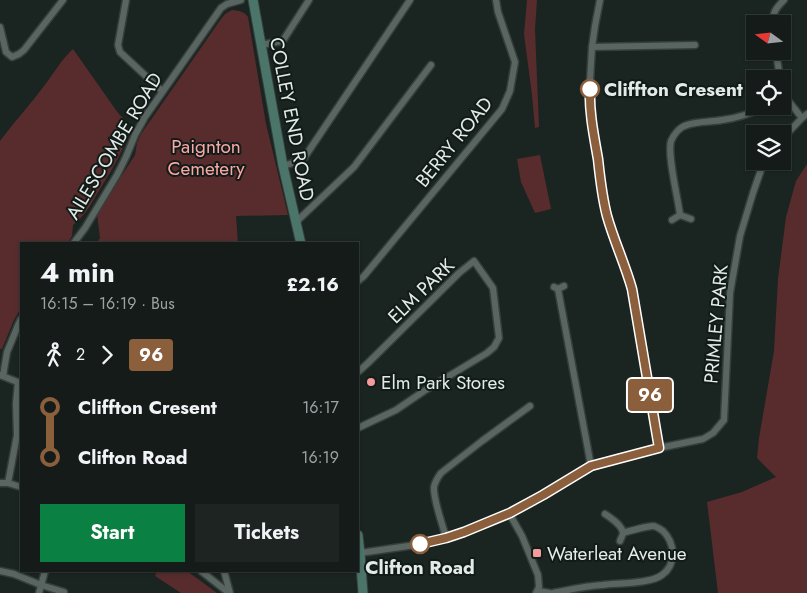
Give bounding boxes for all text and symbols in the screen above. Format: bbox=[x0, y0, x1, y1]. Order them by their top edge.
north arrow bbox=[746, 15, 791, 60]
map controls bbox=[746, 15, 791, 170]
street label: COLLEY END ROAD bbox=[263, 35, 321, 203]
street label: AILESCOMBE ROAD bbox=[59, 67, 169, 225]
button: locate bbox=[746, 70, 791, 115]
place label: Cliffton Cresent bbox=[604, 76, 743, 103]
marker: Cliffton Cresent bbox=[580, 79, 600, 99]
street label: BERRY ROAD bbox=[409, 91, 499, 193]
button: layers bbox=[746, 125, 791, 170]
park label: Paignton Cemetery bbox=[167, 133, 245, 182]
text: 4 min bbox=[40, 252, 115, 293]
street label: ELM PARK bbox=[382, 252, 460, 330]
street label: PRIMLEY PARK bbox=[697, 263, 735, 385]
text: £2.16 bbox=[286, 271, 339, 298]
text: 16:15 – 16:19 · Bus bbox=[40, 292, 175, 315]
icon: walk bbox=[40, 341, 68, 369]
icon: forward bbox=[93, 341, 121, 369]
text: 96 bbox=[139, 342, 163, 368]
text: 2 bbox=[76, 343, 85, 366]
place label: Elm Park Stores bbox=[381, 369, 505, 396]
marker: Elm Park Stores bbox=[365, 376, 377, 388]
line badge: 96 bbox=[628, 379, 672, 411]
text: 96 bbox=[638, 382, 662, 408]
text: Cliffton Cresent bbox=[78, 394, 217, 421]
text: 16:17 bbox=[302, 396, 339, 419]
text: Clifton Road bbox=[78, 444, 188, 471]
text: 16:19 bbox=[301, 446, 339, 469]
button: Start bbox=[40, 504, 185, 562]
button: Tickets bbox=[195, 504, 339, 562]
marker: Clifton Road bbox=[410, 534, 430, 554]
place label: Waterleat Avenue bbox=[547, 540, 687, 567]
marker: Waterleat Avenue bbox=[531, 547, 543, 559]
place label: Clifton Road bbox=[365, 554, 475, 581]

